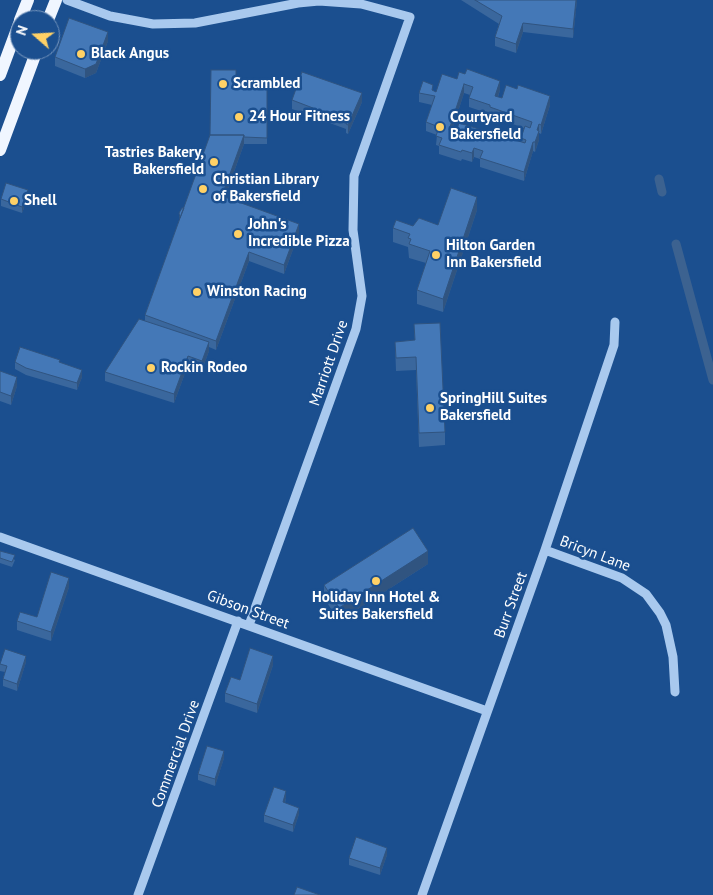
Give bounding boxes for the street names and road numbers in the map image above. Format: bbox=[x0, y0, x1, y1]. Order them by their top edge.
street label: Marriott Drive bbox=[306, 318, 352, 408]
street label: Bricyn Lane bbox=[557, 532, 633, 576]
street label: Burr Street bbox=[491, 569, 531, 641]
street label: Gibson Street bbox=[204, 587, 292, 633]
street label: Commercial Drive bbox=[148, 698, 204, 810]

